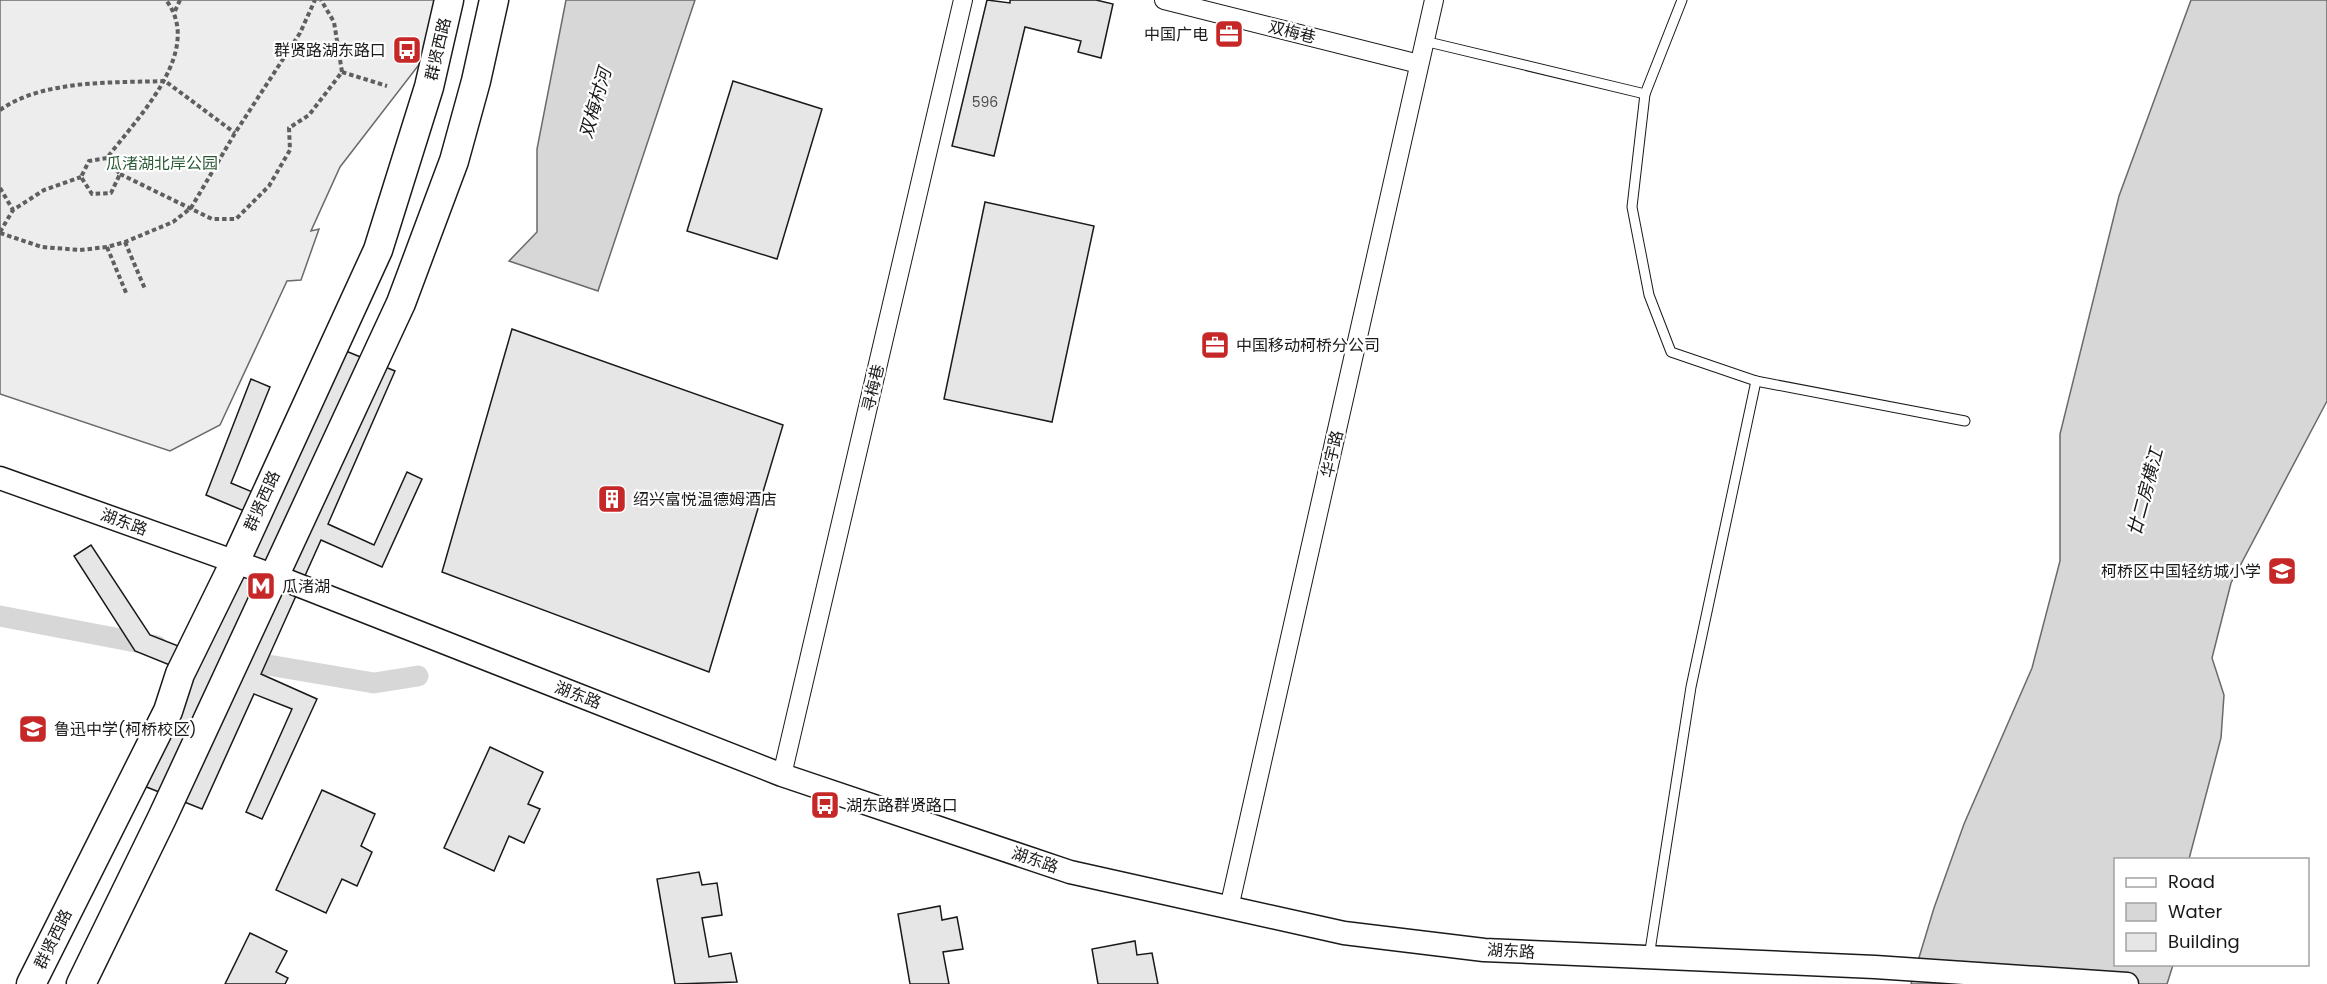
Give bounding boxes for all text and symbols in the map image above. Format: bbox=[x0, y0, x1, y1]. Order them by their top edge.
street label: 群贤西路 bbox=[420, 15, 456, 83]
street label: 双梅巷 bbox=[1266, 15, 1318, 49]
office icon: 中国广电 bbox=[1213, 18, 1245, 50]
place label: 中国广电 bbox=[1144, 23, 1208, 46]
bus stop icon: 群贤路湖东路口 bbox=[391, 34, 423, 66]
place label: 群贤路湖东路口 bbox=[274, 39, 386, 62]
water label: 双梅村河 bbox=[573, 62, 618, 141]
house number: 596 bbox=[972, 92, 998, 112]
park label: 瓜渚湖北岸公园 bbox=[106, 152, 218, 175]
office icon: 中国移动柯桥分公司 bbox=[1199, 329, 1231, 361]
place label: 中国移动柯桥分公司 bbox=[1236, 334, 1380, 357]
street label: 寻梅巷 bbox=[856, 362, 890, 414]
street label: 华宇路 bbox=[1315, 428, 1349, 480]
water label: 廿二房横江 bbox=[2121, 443, 2169, 539]
street label: 群贤西路 bbox=[238, 467, 286, 535]
building icon: 绍兴富悦温德姆酒店 bbox=[596, 483, 628, 515]
place label: 绍兴富悦温德姆酒店 bbox=[633, 488, 777, 511]
street label: 湖东路 bbox=[98, 503, 150, 541]
school or university icon: 柯桥区中国轻纺城小学 bbox=[2266, 555, 2298, 587]
place label: 柯桥区中国轻纺城小学 bbox=[2101, 560, 2261, 583]
metro station icon: 瓜渚湖 bbox=[245, 570, 277, 602]
place label: 瓜渚湖 bbox=[282, 575, 330, 598]
street label: 湖东路 bbox=[551, 676, 605, 714]
school or university icon: 鲁迅中学(柯桥校区) bbox=[17, 713, 49, 745]
place label: 鲁迅中学(柯桥校区) bbox=[54, 718, 197, 741]
bus stop icon: 湖东路群贤路口 bbox=[809, 789, 841, 821]
place label: 湖东路群贤路口 bbox=[846, 794, 958, 817]
street label: 湖东路 bbox=[1009, 841, 1061, 879]
legend bbox=[2114, 858, 2309, 966]
text: Road bbox=[2168, 869, 2215, 894]
text: Water bbox=[2168, 899, 2222, 924]
street label: 群贤西路 bbox=[29, 905, 77, 973]
text: Building bbox=[2168, 929, 2240, 954]
street label: 湖东路 bbox=[1486, 938, 1536, 964]

